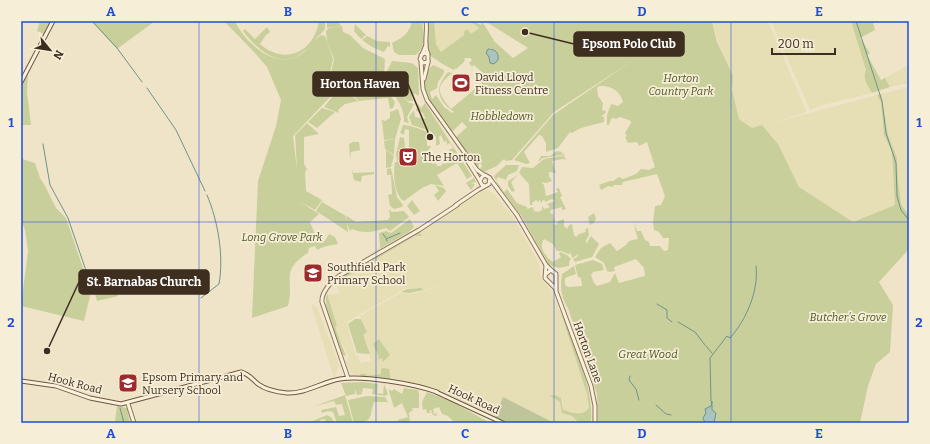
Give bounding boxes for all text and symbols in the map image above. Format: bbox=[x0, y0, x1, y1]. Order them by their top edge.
text: A bbox=[106, 4, 116, 19]
text: B bbox=[284, 4, 292, 19]
text: C bbox=[461, 4, 469, 19]
text: D bbox=[637, 4, 647, 19]
text: E bbox=[815, 4, 823, 19]
north arrow bbox=[30, 30, 70, 70]
scale bar bbox=[772, 30, 835, 56]
callout: Epsom Polo Club bbox=[574, 32, 684, 56]
text: Epsom Polo Club bbox=[582, 37, 676, 51]
text: 200 m bbox=[778, 37, 814, 51]
text: N bbox=[50, 48, 66, 62]
place label: David Lloyd Fitness Centre bbox=[475, 71, 548, 97]
callout: Horton Haven bbox=[313, 72, 408, 96]
sports icon: David Lloyd Fitness Centre bbox=[450, 72, 472, 94]
park label: Horton Country Park bbox=[648, 72, 715, 98]
text: Horton Haven bbox=[320, 77, 400, 91]
park label: Hobbledown bbox=[471, 110, 534, 123]
text: 1 bbox=[8, 115, 14, 130]
text: 1 bbox=[916, 115, 922, 130]
theatre icon: The Horton bbox=[397, 146, 419, 168]
place label: The Horton bbox=[422, 151, 480, 164]
park label: Long Grove Park bbox=[242, 231, 324, 244]
place label: Southfield Park Primary School bbox=[327, 261, 406, 287]
school or university icon: Southfield Park Primary School bbox=[302, 262, 324, 284]
callout: St. Barnabas Church bbox=[79, 270, 209, 294]
text: St. Barnabas Church bbox=[87, 275, 202, 289]
park label: Butcher's Grove bbox=[810, 311, 887, 324]
text: 2 bbox=[7, 315, 15, 330]
text: 2 bbox=[915, 315, 923, 330]
street label: Horton Lane bbox=[570, 320, 605, 384]
park label: Great Wood bbox=[618, 348, 678, 361]
street label: Hook Road bbox=[46, 370, 104, 397]
place label: Epsom Primary and Nursery School bbox=[142, 371, 244, 397]
school or university icon: Epsom Primary and Nursery School bbox=[117, 372, 139, 394]
street label: Hook Road bbox=[446, 382, 502, 417]
text: A bbox=[106, 426, 116, 441]
text: B bbox=[284, 426, 292, 441]
text: C bbox=[461, 426, 469, 441]
text: D bbox=[637, 426, 647, 441]
text: E bbox=[815, 426, 823, 441]

